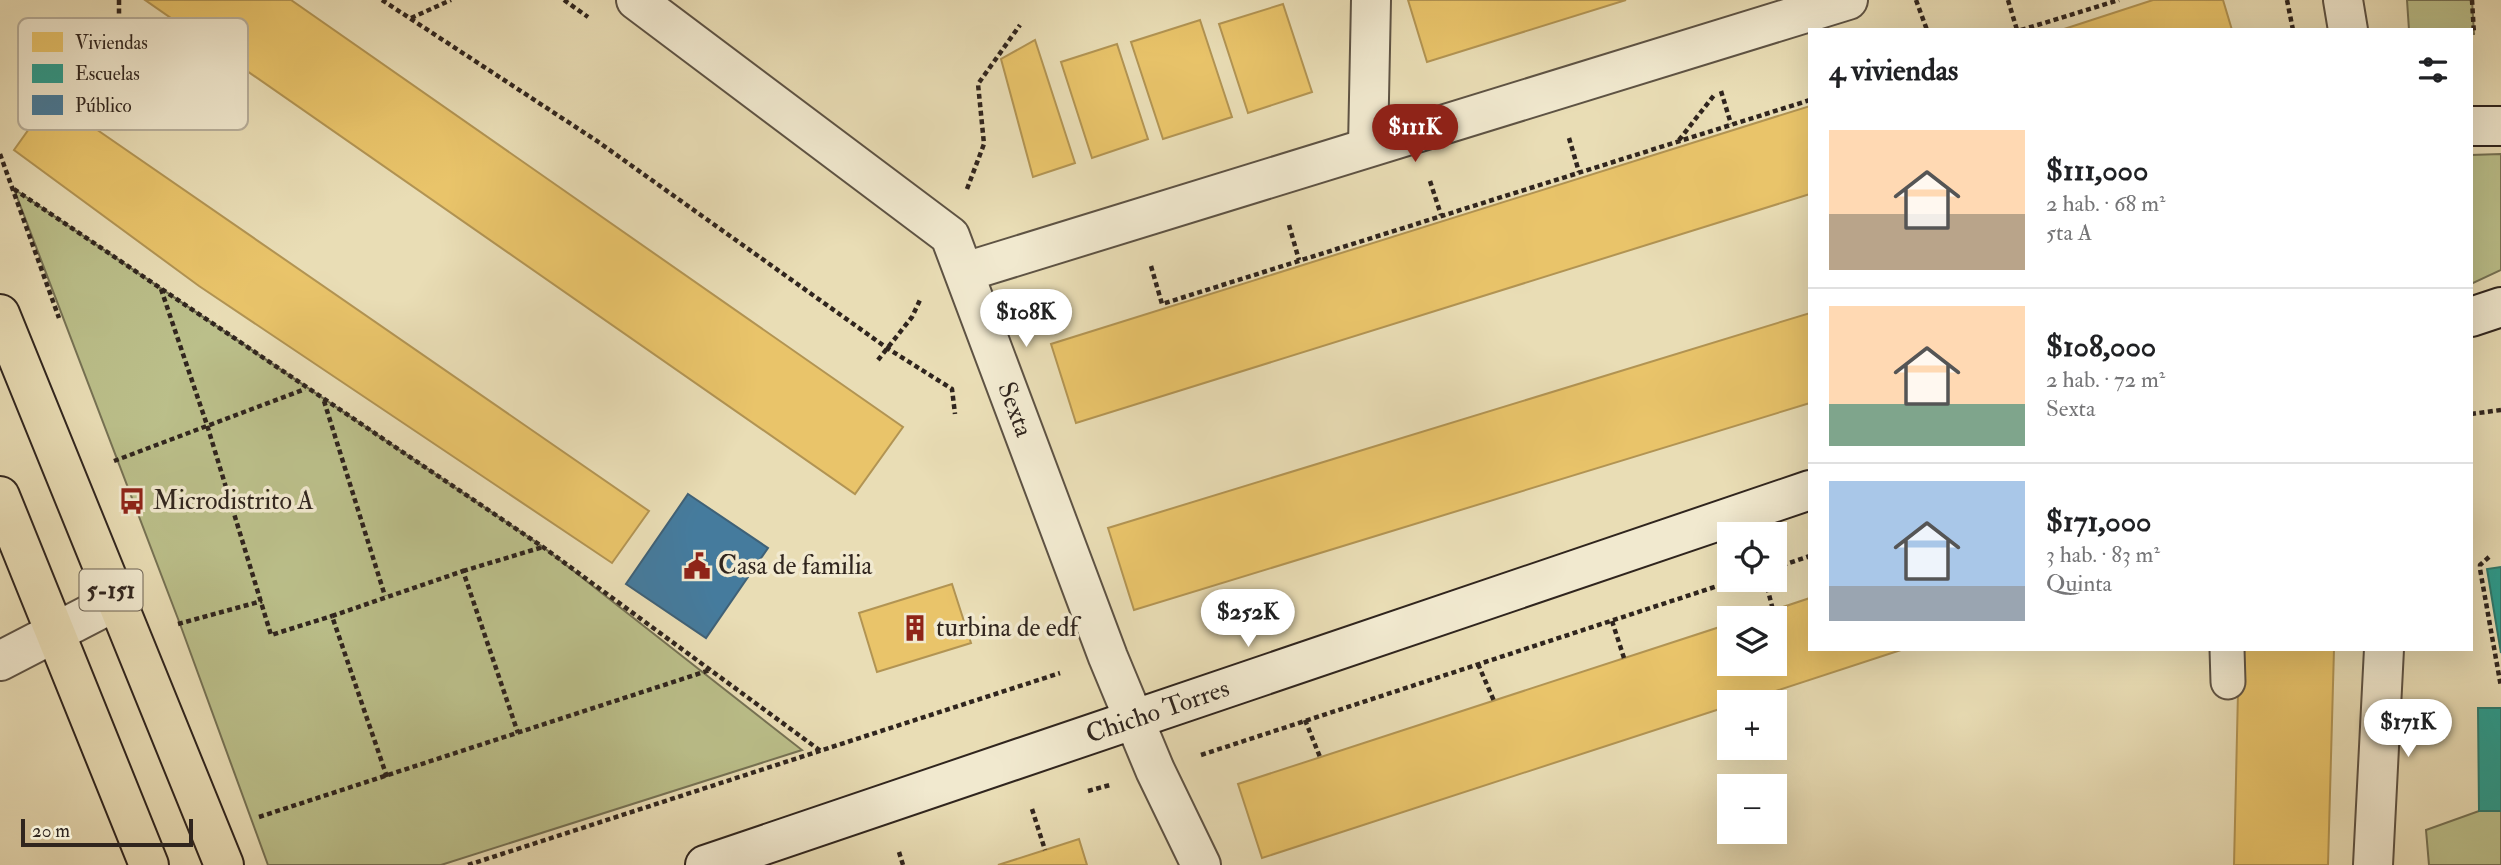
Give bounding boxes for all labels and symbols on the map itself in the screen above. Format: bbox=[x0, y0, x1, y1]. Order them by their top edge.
legend bbox=[18, 18, 248, 130]
text: Viviendas bbox=[75, 31, 148, 55]
text: Escuelas bbox=[75, 62, 140, 86]
text: Público bbox=[75, 94, 132, 118]
pin: $111K bbox=[1366, 104, 1464, 164]
pin: $108K bbox=[977, 290, 1075, 349]
street label: Sexta bbox=[990, 378, 1040, 442]
place label: Microdistrito A bbox=[153, 485, 314, 517]
bus stop icon: Microdistrito A bbox=[117, 486, 147, 516]
place label: Casa de familia bbox=[718, 550, 873, 582]
public building icon: Casa de familia bbox=[682, 551, 712, 581]
road number: 5-151 bbox=[80, 570, 142, 610]
pin: $252K bbox=[1199, 590, 1297, 649]
place label: turbina de edf bbox=[936, 612, 1082, 644]
building icon: turbina de edf bbox=[900, 613, 930, 643]
street label: Chicho Torres bbox=[1082, 672, 1234, 751]
pin: $171K bbox=[2359, 700, 2457, 759]
scale bar bbox=[21, 816, 192, 848]

